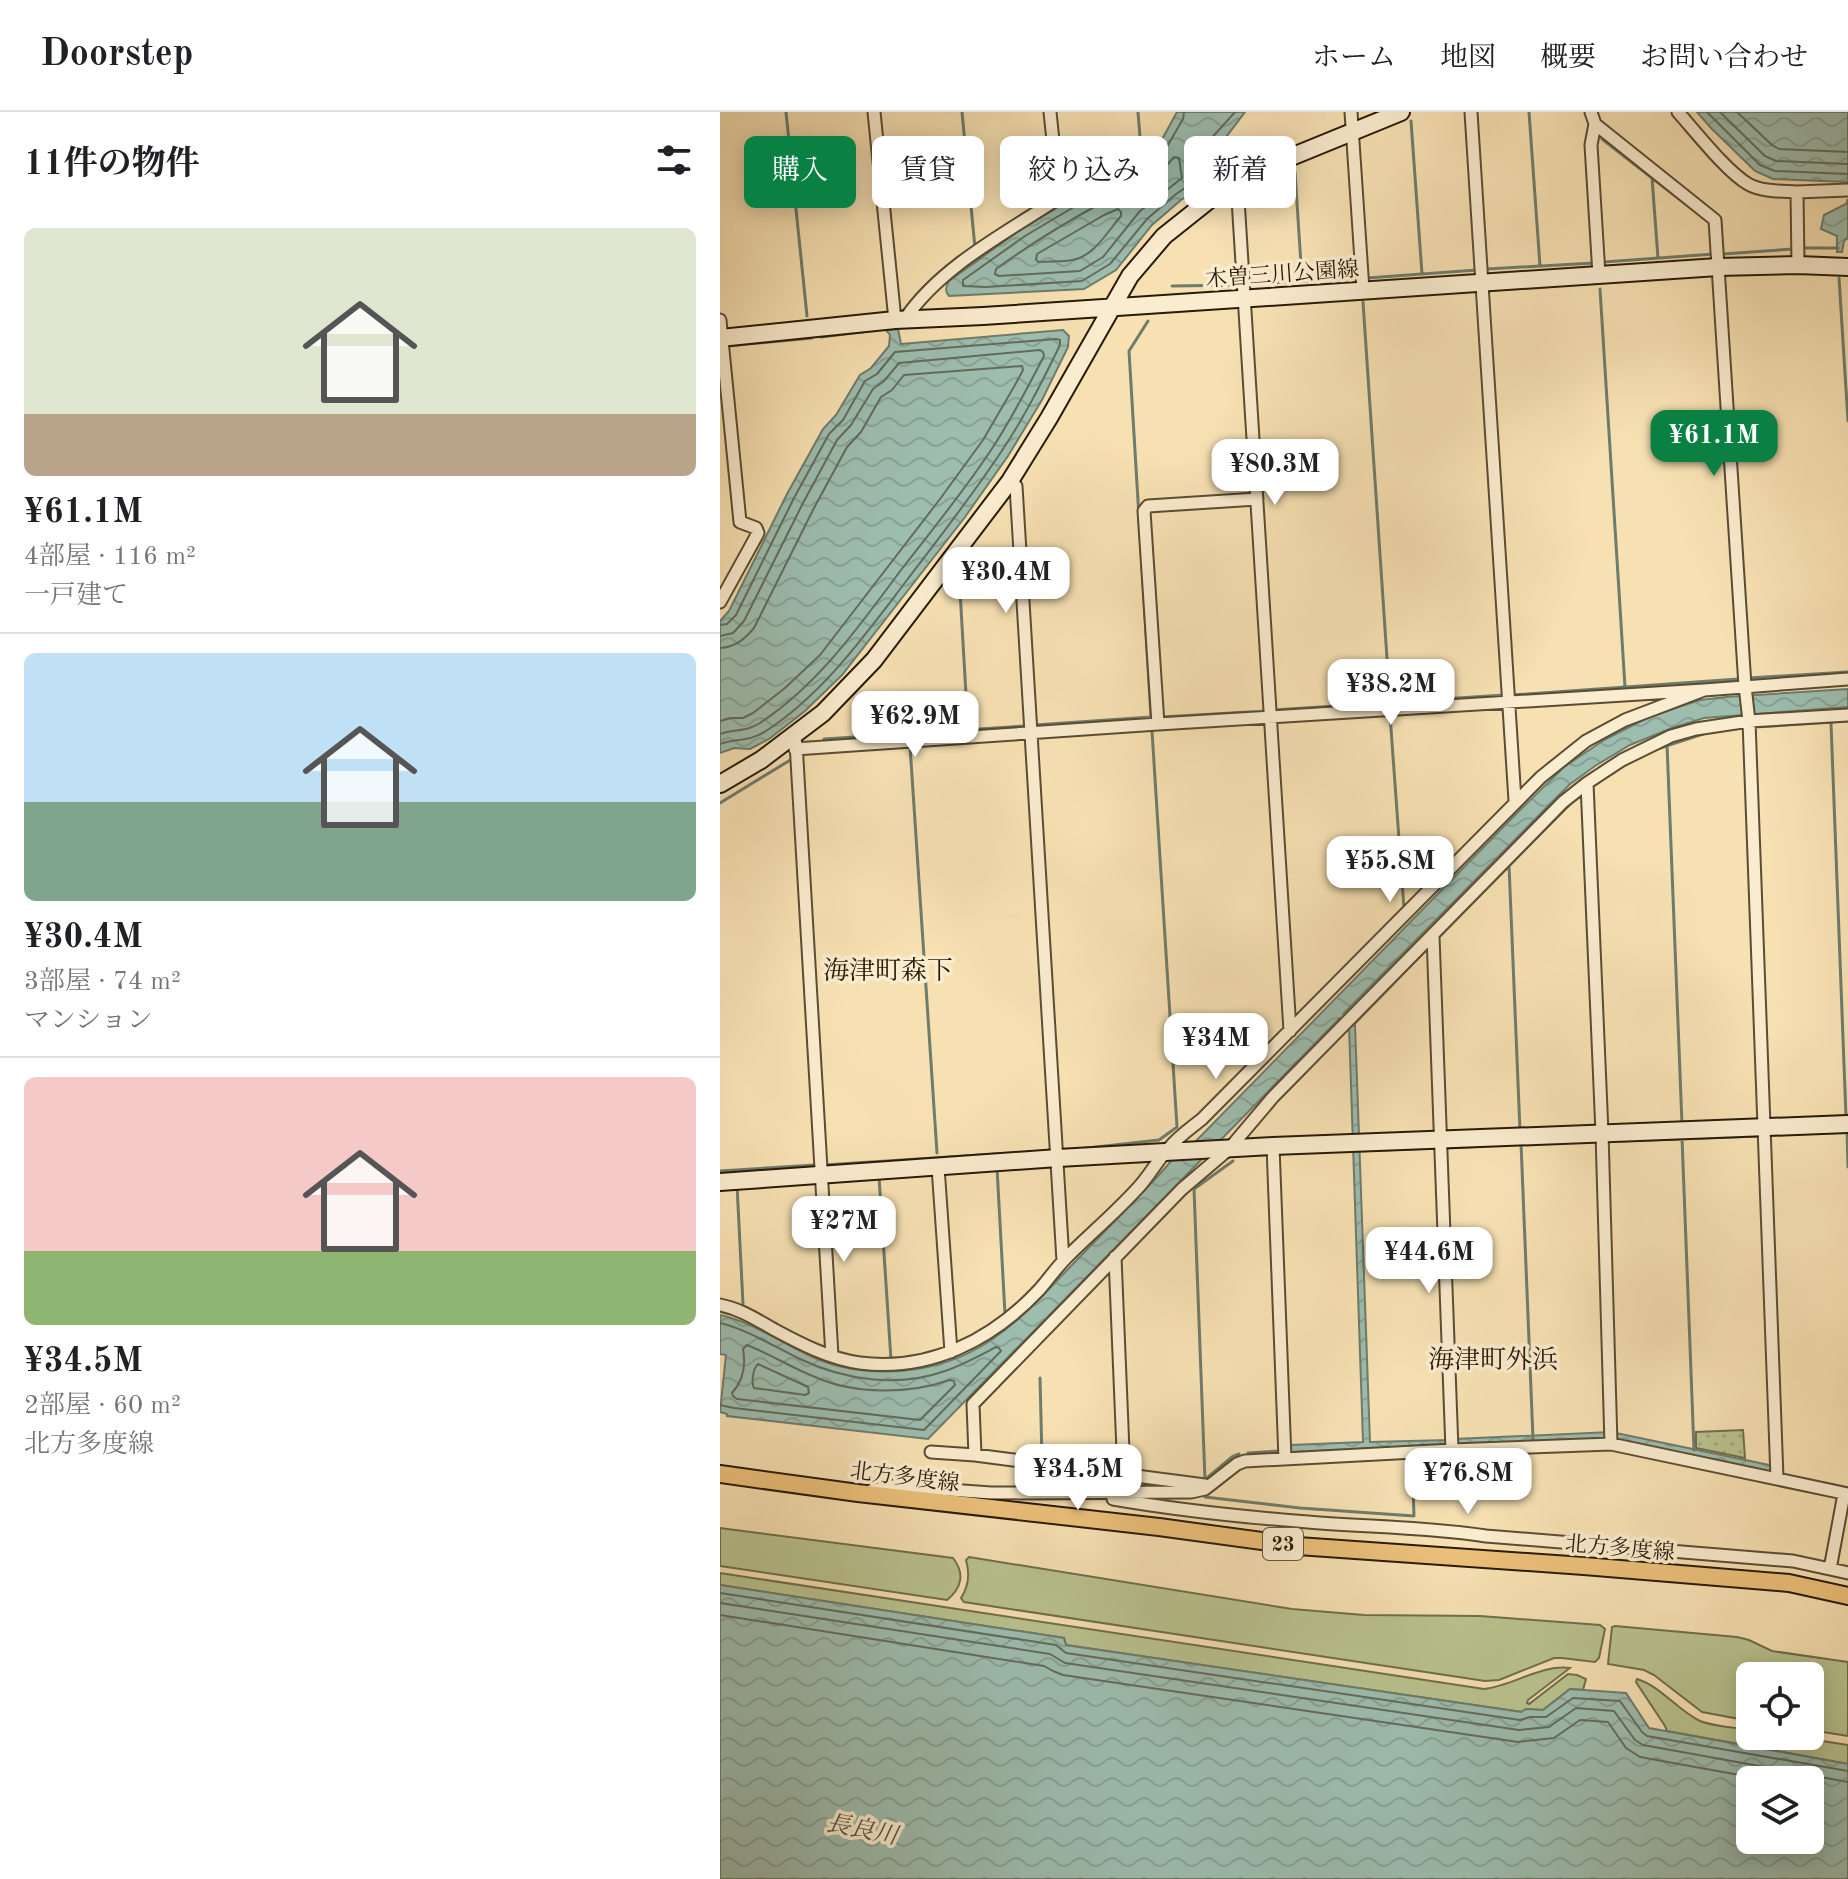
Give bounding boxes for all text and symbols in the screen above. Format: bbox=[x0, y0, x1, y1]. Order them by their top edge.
text: Doorstep bbox=[40, 36, 193, 74]
text: ホーム bbox=[1312, 45, 1396, 73]
text: 地図 bbox=[1440, 45, 1496, 73]
text: 概要 bbox=[1540, 45, 1596, 73]
text: お問い合わせ bbox=[1640, 45, 1808, 73]
chip: 購入 bbox=[744, 136, 856, 208]
chip: 賃貸 bbox=[872, 136, 984, 208]
chip: 絞り込み bbox=[1000, 136, 1168, 208]
chip: 新着 bbox=[1184, 136, 1296, 208]
icon: filters bbox=[652, 138, 696, 182]
text: 11件の物件 bbox=[24, 148, 199, 182]
street label: 木曽三川公園線 bbox=[1204, 257, 1360, 291]
icon: home bbox=[288, 280, 432, 424]
pin: ¥61.1M bbox=[1649, 410, 1779, 478]
text: ¥61.1M bbox=[1669, 423, 1759, 449]
pin: ¥80.3M bbox=[1210, 439, 1340, 507]
text: ¥80.3M bbox=[1230, 452, 1320, 478]
text: ¥61.1M bbox=[24, 496, 143, 530]
text: 4部屋 · 116 m² bbox=[24, 544, 196, 570]
pin: ¥30.4M bbox=[941, 547, 1071, 615]
text: ¥30.4M bbox=[961, 560, 1051, 586]
text: 一戸建て bbox=[24, 583, 128, 609]
pin: ¥38.2M bbox=[1326, 659, 1456, 727]
text: ¥38.2M bbox=[1346, 672, 1436, 698]
pin: ¥62.9M bbox=[850, 691, 980, 759]
text: ¥62.9M bbox=[870, 704, 960, 730]
icon: home bbox=[288, 705, 432, 849]
pin: ¥55.8M bbox=[1325, 836, 1455, 904]
text: ¥55.8M bbox=[1345, 849, 1435, 875]
text: ¥30.4M bbox=[24, 921, 143, 955]
district label: 海津町森下 bbox=[823, 957, 953, 985]
text: 3部屋 · 74 m² bbox=[24, 969, 181, 995]
text: マンション bbox=[24, 1008, 153, 1034]
pin: ¥34M bbox=[1169, 1013, 1263, 1081]
text: ¥34M bbox=[1182, 1026, 1250, 1052]
icon: home bbox=[288, 1129, 432, 1273]
pin: ¥27M bbox=[797, 1196, 891, 1264]
text: ¥27M bbox=[810, 1209, 878, 1235]
pin: ¥44.6M bbox=[1364, 1227, 1494, 1295]
text: ¥44.6M bbox=[1384, 1240, 1474, 1266]
text: ¥34.5M bbox=[24, 1345, 143, 1379]
district label: 海津町外浜 bbox=[1428, 1346, 1558, 1374]
text: 2部屋 · 60 m² bbox=[24, 1393, 181, 1419]
text: 北方多度線 bbox=[24, 1432, 154, 1458]
pin: ¥34.5M bbox=[1013, 1444, 1143, 1512]
pin: ¥76.8M bbox=[1403, 1448, 1533, 1516]
text: ¥34.5M bbox=[1033, 1457, 1123, 1483]
street label: 北方多度線 bbox=[849, 1458, 961, 1496]
text: ¥76.8M bbox=[1423, 1461, 1513, 1487]
road number: 23 bbox=[1263, 1528, 1303, 1560]
street label: 北方多度線 bbox=[1564, 1531, 1676, 1565]
map controls bbox=[1736, 1662, 1824, 1854]
button: locate bbox=[1736, 1662, 1824, 1750]
button: layers bbox=[1736, 1766, 1824, 1854]
water label: 長良川 bbox=[824, 1809, 903, 1850]

